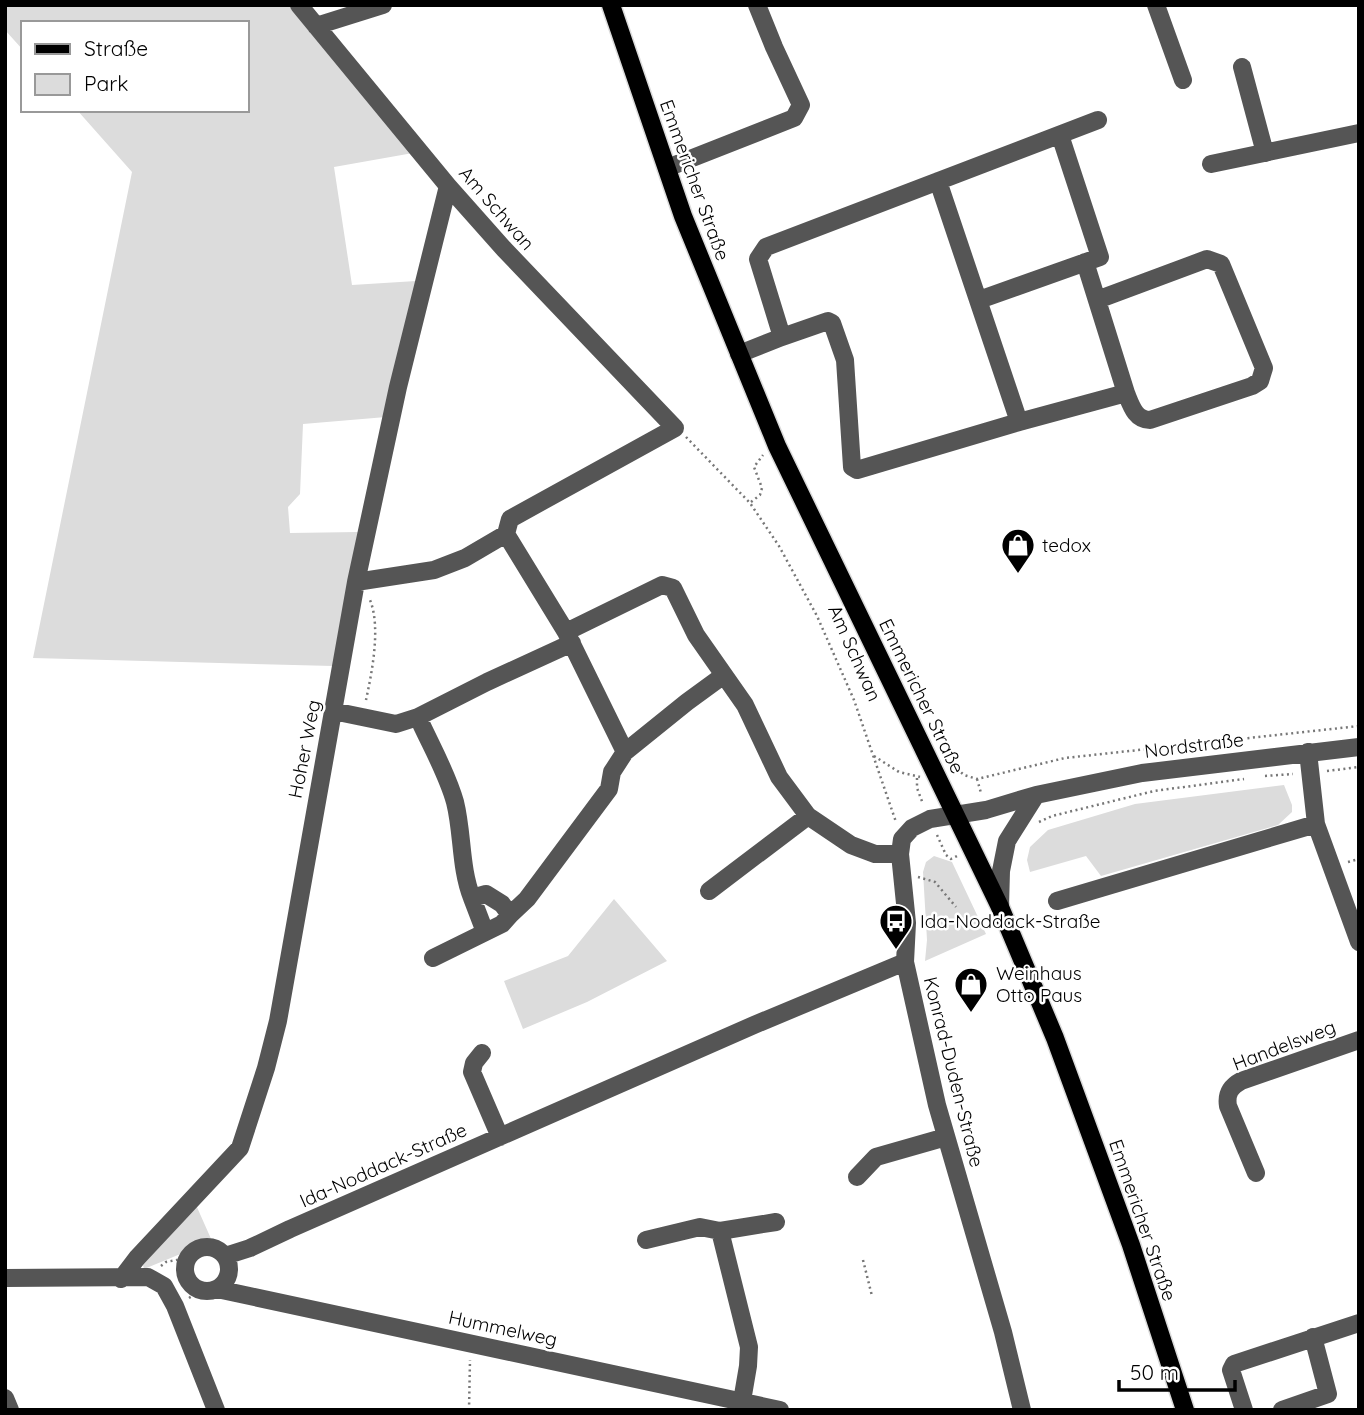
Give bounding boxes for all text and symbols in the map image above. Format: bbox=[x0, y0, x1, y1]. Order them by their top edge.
legend bbox=[21, 21, 248, 112]
text: Straße bbox=[84, 35, 148, 61]
text: Park bbox=[84, 70, 128, 96]
street label: Emmericher Straße bbox=[655, 96, 735, 264]
street label: Am Schwan bbox=[454, 161, 540, 255]
shop icon: tedox bbox=[999, 526, 1037, 575]
place label: tedox bbox=[1042, 533, 1091, 557]
street label: Am Schwan bbox=[823, 601, 887, 705]
street label: Emmericher Straße bbox=[874, 615, 970, 777]
street label: Hoher Weg bbox=[283, 698, 325, 800]
street label: Nordstraße bbox=[1143, 727, 1245, 763]
bus stop icon: Ida-Noddack-Straße bbox=[877, 902, 915, 951]
place label: Ida-Noddack-Straße bbox=[920, 909, 1100, 933]
place label: Weinhaus Otto Paus bbox=[996, 961, 1082, 1007]
shop icon: Weinhaus Otto Paus bbox=[952, 965, 990, 1014]
street label: Konrad-Duden-Straße bbox=[919, 974, 989, 1170]
street label: Handelsweg bbox=[1229, 1014, 1339, 1076]
street label: Ida-Noddack-Straße bbox=[296, 1117, 470, 1213]
street label: Emmericher Straße bbox=[1104, 1136, 1182, 1304]
street label: Hummelweg bbox=[446, 1305, 560, 1351]
scale bar bbox=[1119, 1348, 1234, 1392]
text: 50 m bbox=[1130, 1359, 1179, 1385]

